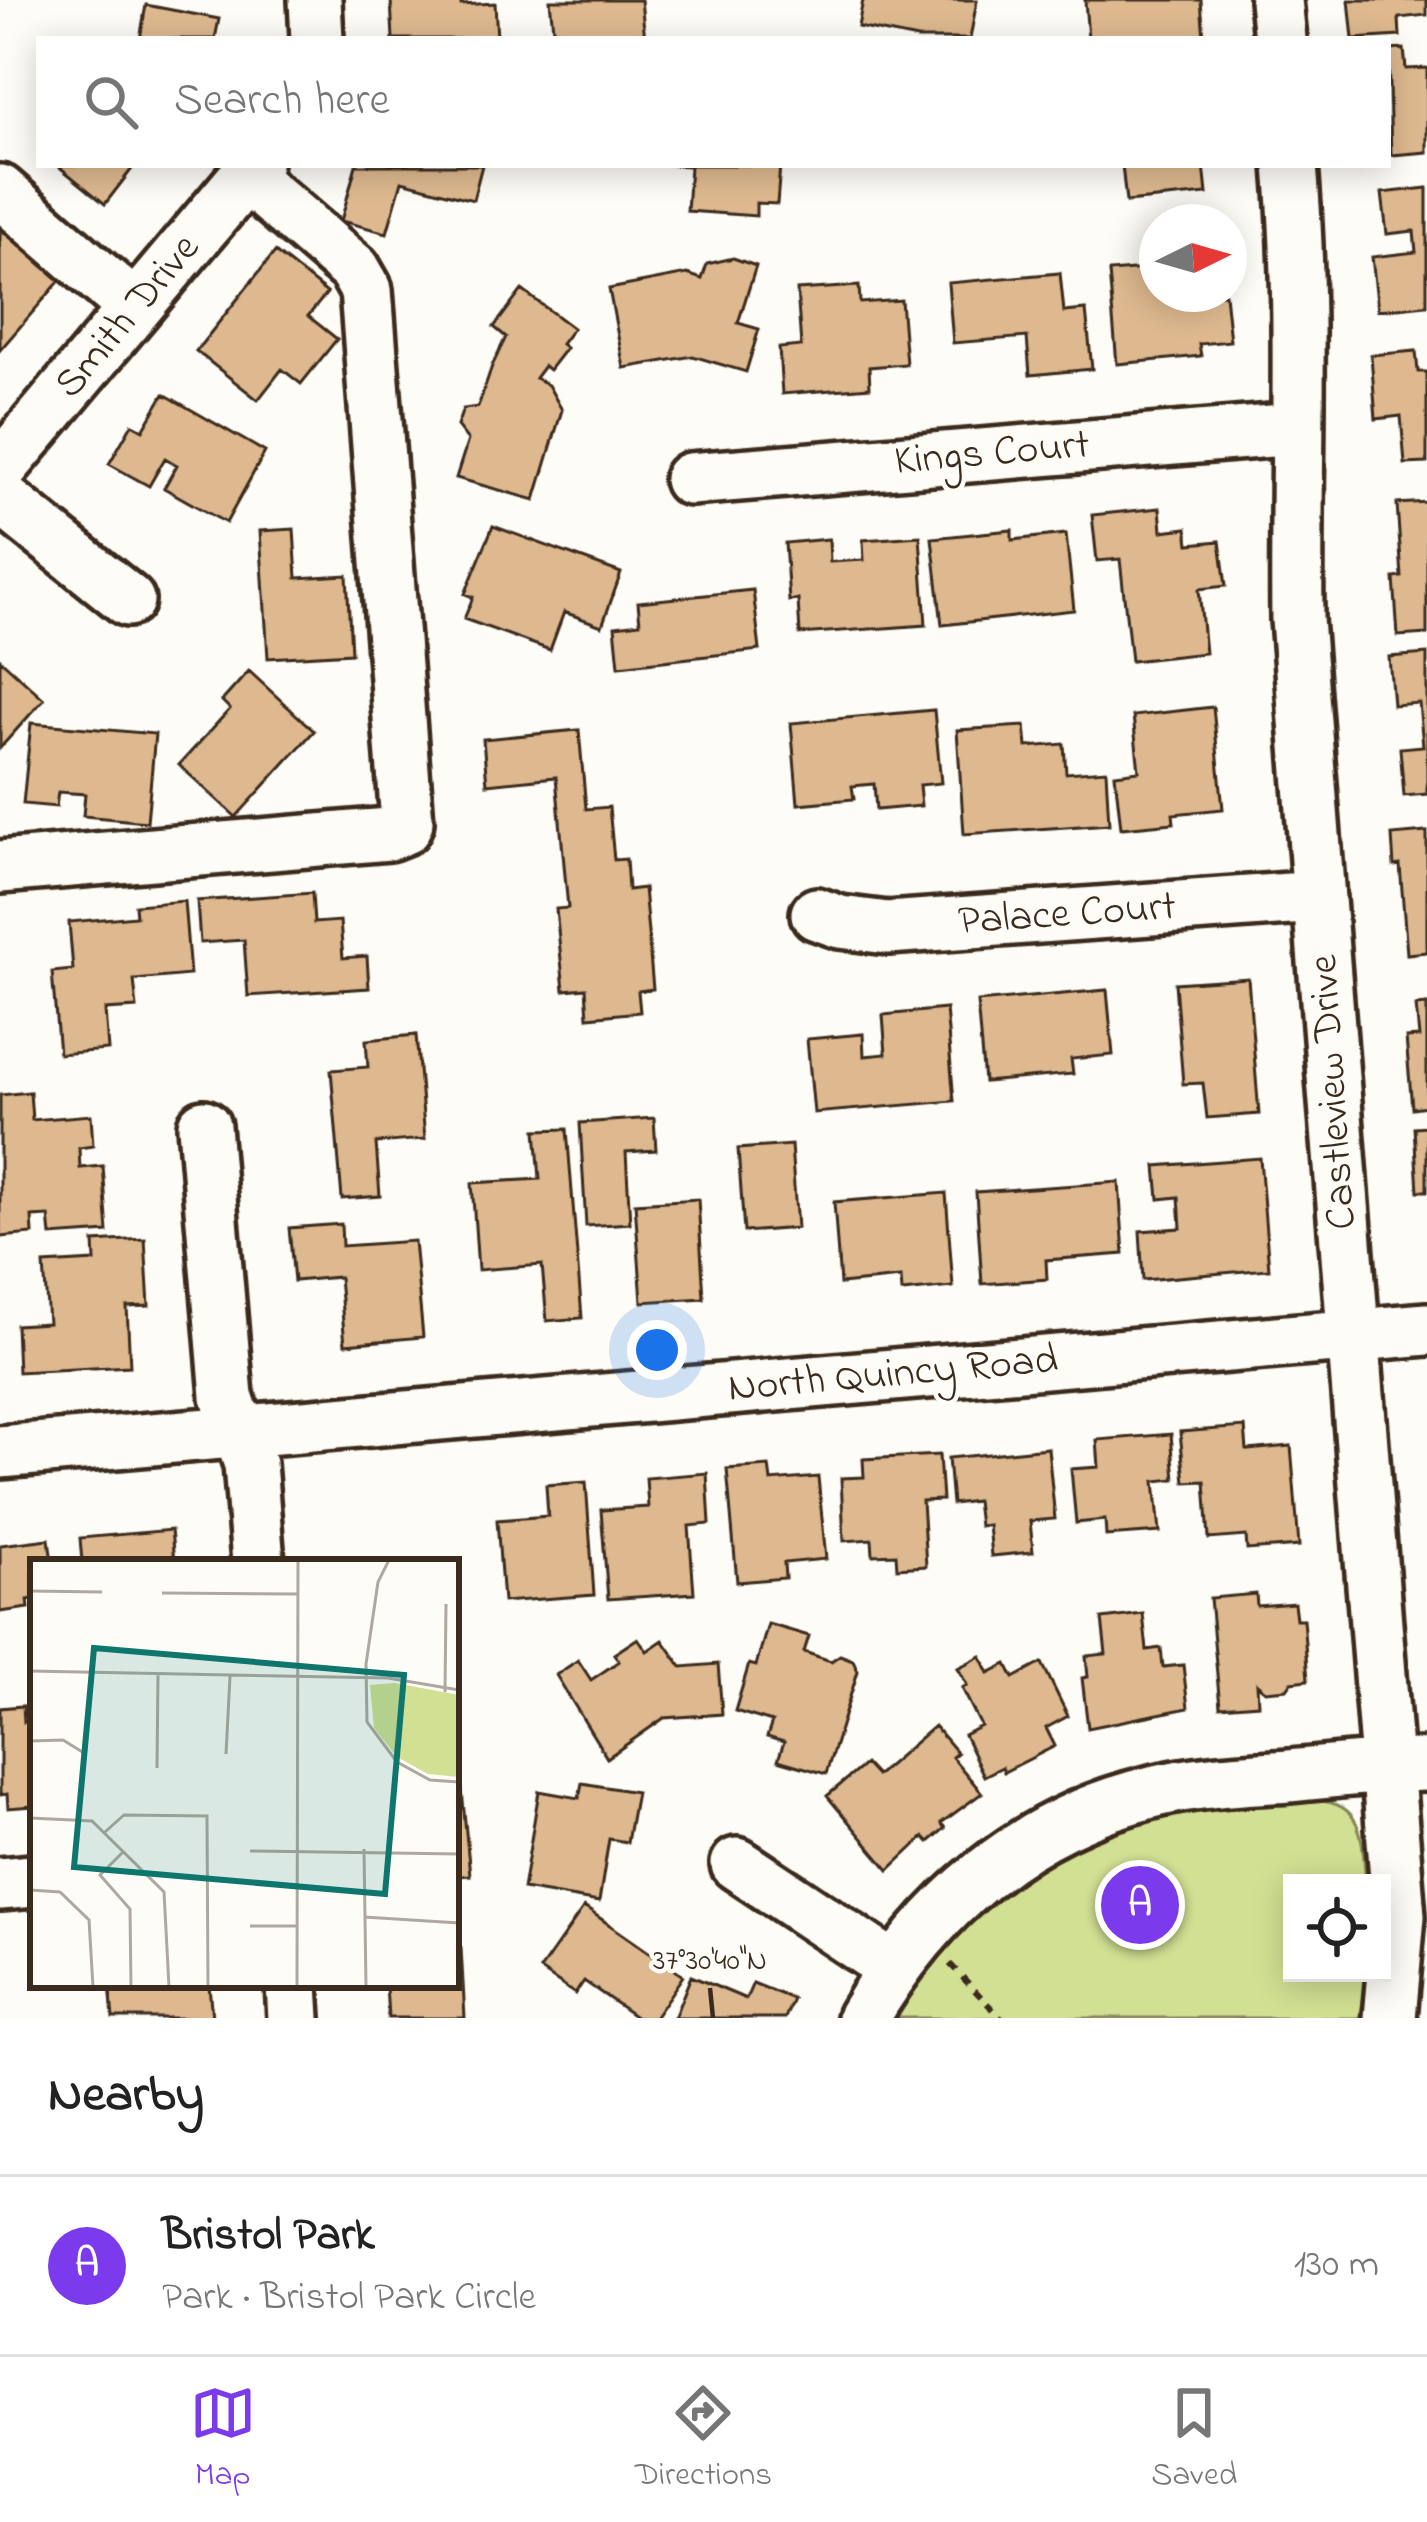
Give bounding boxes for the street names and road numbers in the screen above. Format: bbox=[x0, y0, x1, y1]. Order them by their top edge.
street label: Smith Drive bbox=[41, 221, 216, 413]
street label: Kings Court bbox=[892, 415, 1092, 493]
street label: Palace Court bbox=[956, 877, 1178, 953]
street label: Castleview Drive bbox=[1294, 952, 1374, 1232]
street label: North Quincy Road bbox=[726, 1330, 1060, 1420]

